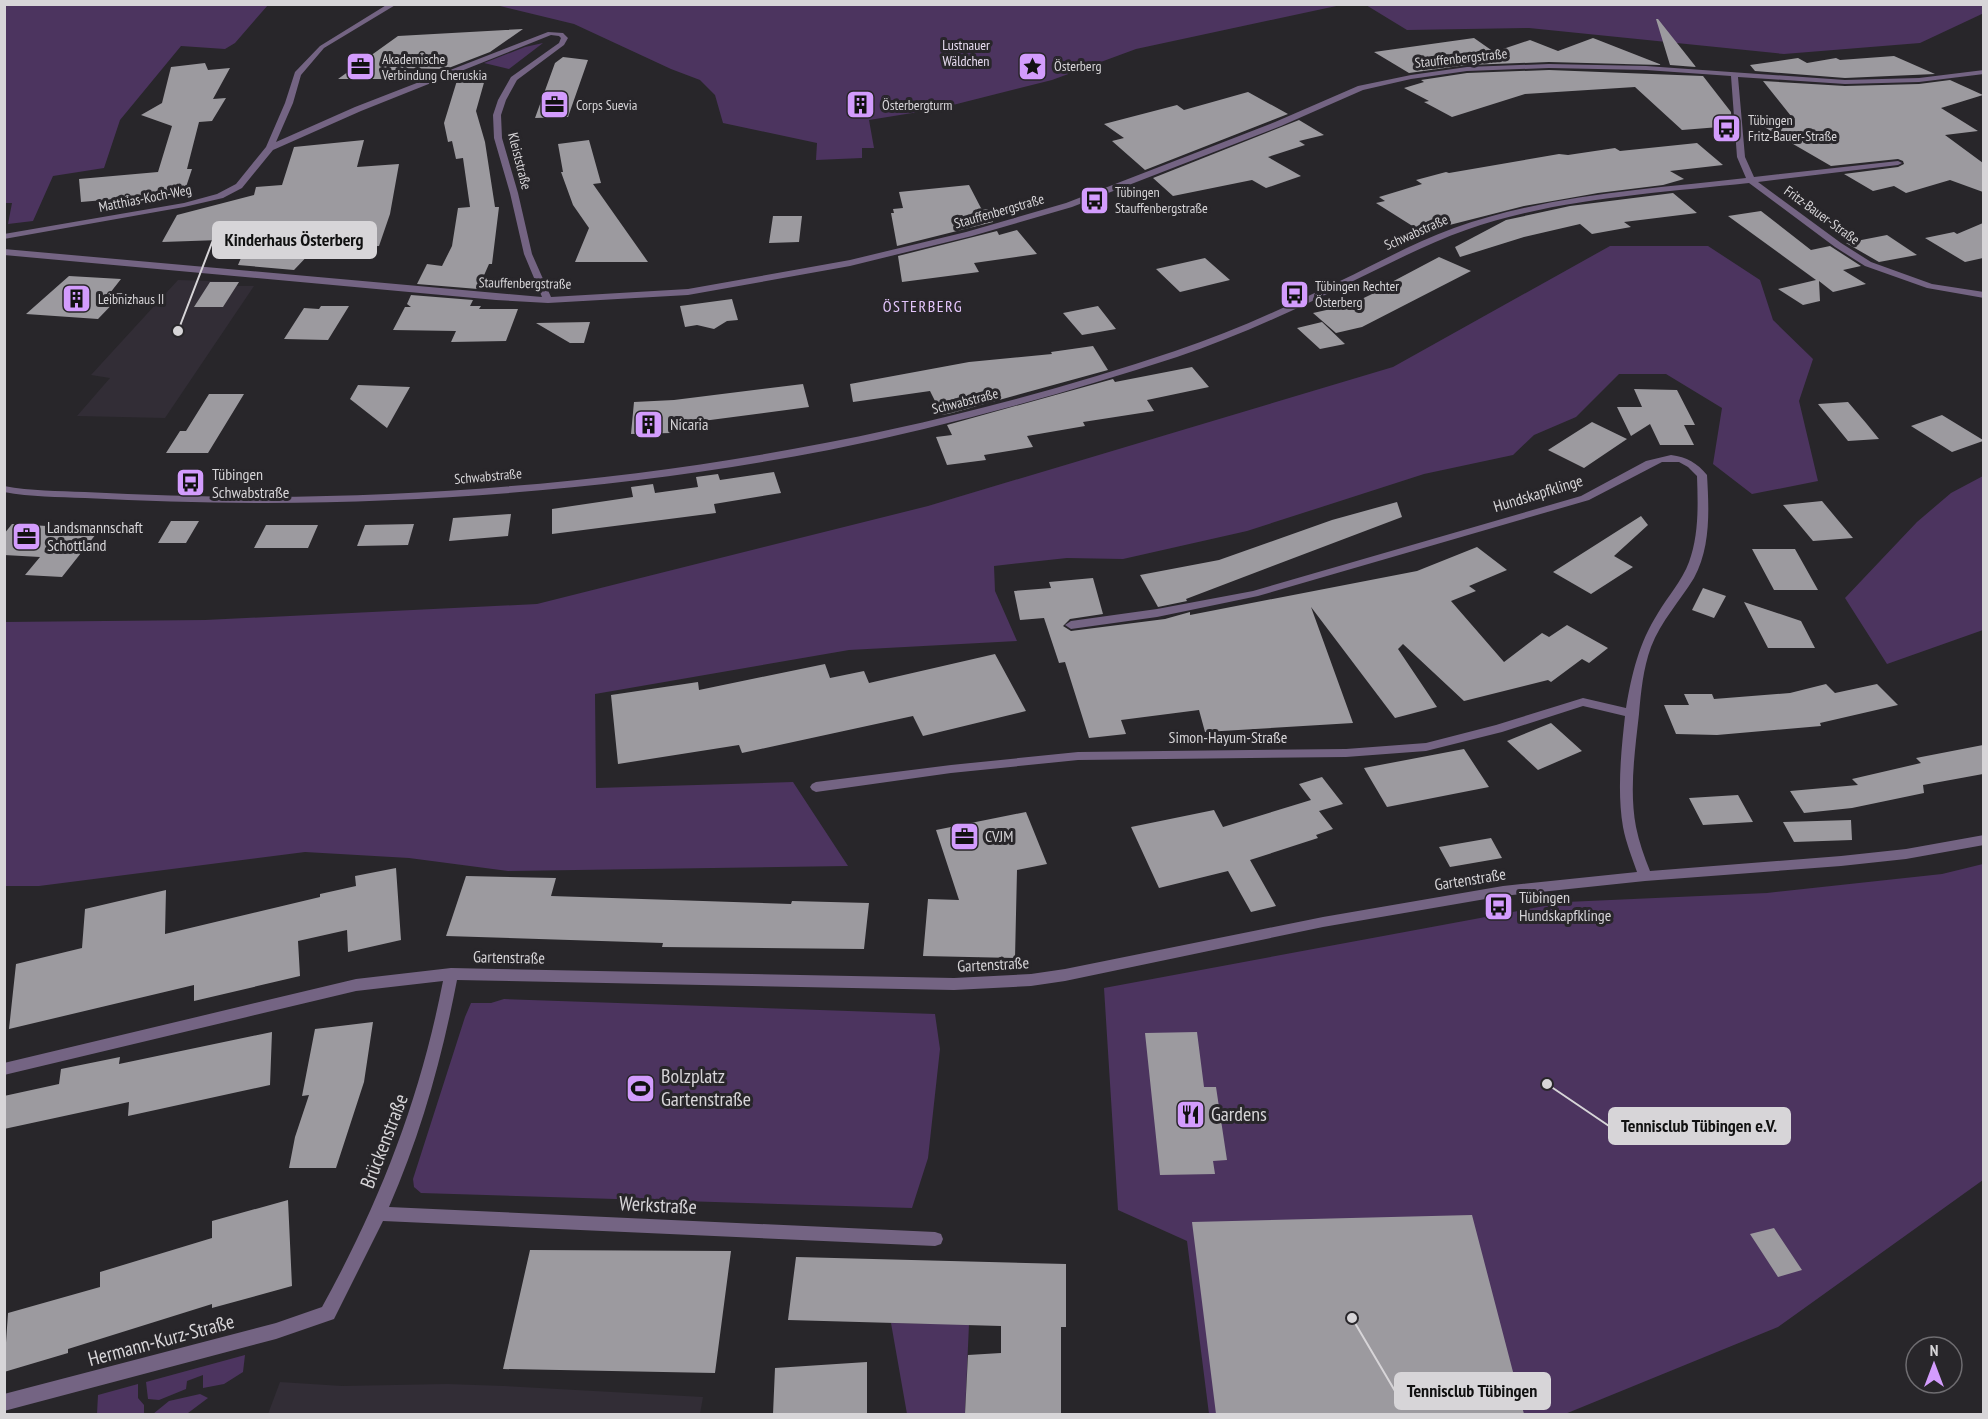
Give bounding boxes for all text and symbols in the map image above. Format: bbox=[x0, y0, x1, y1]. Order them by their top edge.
park label: Lustnauer Wäldchen bbox=[942, 36, 990, 70]
street label: Stauffenbergstraße bbox=[1414, 44, 1508, 72]
place label: Akademische Verbindung Cheruskia bbox=[381, 50, 487, 84]
place icon: Österberg bbox=[1017, 50, 1049, 82]
office icon: Akademische Verbindung Cheruskia bbox=[345, 51, 377, 83]
place label: Österberg bbox=[1054, 57, 1102, 75]
office icon: Corps Suevia bbox=[539, 89, 571, 121]
building icon: Österbergturm bbox=[845, 89, 877, 121]
place label: Corps Suevia bbox=[576, 96, 637, 114]
place label: Österbergturm bbox=[882, 96, 952, 114]
place label: Tübingen Fritz-Bauer-Straße bbox=[1748, 111, 1837, 145]
bus stop icon: Tübingen Fritz-Bauer-Straße bbox=[1711, 112, 1743, 144]
street label: Kleiststraße bbox=[504, 131, 536, 192]
street label: Matthias-Koch-Weg bbox=[97, 180, 193, 216]
street label: Fritz-Bauer-Straße bbox=[1781, 182, 1863, 249]
place label: Tübingen Stauffenbergstraße bbox=[1115, 183, 1208, 217]
bus stop icon: Tübingen Stauffenbergstraße bbox=[1078, 184, 1110, 216]
street label: Stauffenbergstraße bbox=[952, 189, 1046, 232]
street label: Schwabstraße bbox=[1381, 210, 1451, 254]
callout: Kinderhaus Österberg bbox=[213, 222, 376, 258]
text: Kinderhaus Österberg bbox=[224, 228, 364, 251]
street label: Stauffenbergstraße bbox=[478, 273, 572, 293]
place label: Tübingen Rechter Österberg bbox=[1315, 277, 1399, 311]
bus stop icon: Tübingen Rechter Österberg bbox=[1278, 278, 1310, 310]
building icon: Leibnizhaus II bbox=[61, 283, 93, 315]
place label: Leibnizhaus II bbox=[98, 290, 164, 308]
district label: ÖSTERBERG bbox=[883, 296, 963, 316]
street label: Schwabstraße bbox=[930, 384, 1000, 418]
building icon: Nicaria bbox=[633, 408, 665, 440]
place label: Nicaria bbox=[670, 414, 708, 434]
place label: Tübingen Schwabstraße bbox=[212, 464, 289, 502]
street label: Schwabstraße bbox=[453, 464, 523, 488]
bus stop icon: Tübingen Schwabstraße bbox=[175, 467, 207, 499]
street label: Hundskapfklinge bbox=[1491, 470, 1585, 516]
place label: Landsmannschaft Schottland bbox=[47, 517, 144, 555]
office icon: Landsmannschaft Schottland bbox=[10, 520, 42, 552]
street label: Simon-Hayum-Straße bbox=[1169, 727, 1287, 747]
office icon: CVJM bbox=[948, 820, 980, 852]
place label: CVJM bbox=[985, 826, 1013, 846]
street label: Gartenstraße bbox=[1433, 863, 1507, 895]
place label: Tübingen Hundskapfklinge bbox=[1519, 887, 1611, 925]
bus stop icon: Tübingen Hundskapfklinge bbox=[1482, 890, 1514, 922]
street label: Gartenstraße bbox=[473, 946, 545, 968]
street label: Gartenstraße bbox=[957, 952, 1029, 976]
place label: Bolzplatz Gartenstraße bbox=[661, 1063, 751, 1112]
sports icon: Bolzplatz Gartenstraße bbox=[624, 1072, 656, 1104]
street label: Brückenstraße bbox=[354, 1090, 414, 1192]
restaurant icon: Gardens bbox=[1174, 1098, 1206, 1130]
place label: Gardens bbox=[1211, 1101, 1267, 1127]
callout: Tennisclub Tübingen e.V. bbox=[1609, 1108, 1790, 1144]
text: Tennisclub Tübingen e.V. bbox=[1621, 1114, 1777, 1137]
street label: Werkstraße bbox=[618, 1190, 698, 1220]
street label: Hermann-Kurz-Straße bbox=[85, 1308, 237, 1372]
north arrow bbox=[1904, 1335, 1964, 1395]
text: N bbox=[1930, 1340, 1938, 1360]
callout: Tennisclub Tübingen bbox=[1395, 1373, 1550, 1409]
text: Tennisclub Tübingen bbox=[1407, 1379, 1537, 1402]

